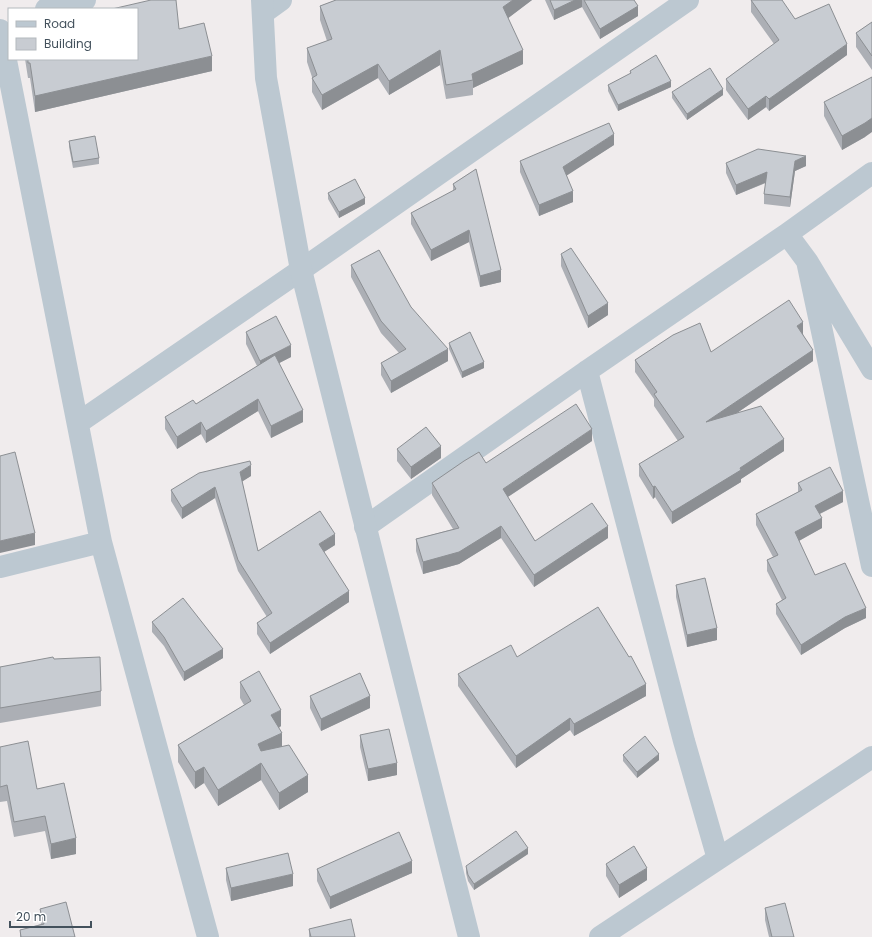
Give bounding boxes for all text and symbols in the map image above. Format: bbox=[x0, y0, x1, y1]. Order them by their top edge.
legend bbox=[8, 8, 138, 60]
text: Road bbox=[44, 15, 75, 32]
text: Building bbox=[44, 35, 92, 52]
scale bar bbox=[10, 903, 91, 929]
text: 20 m bbox=[16, 908, 46, 925]

